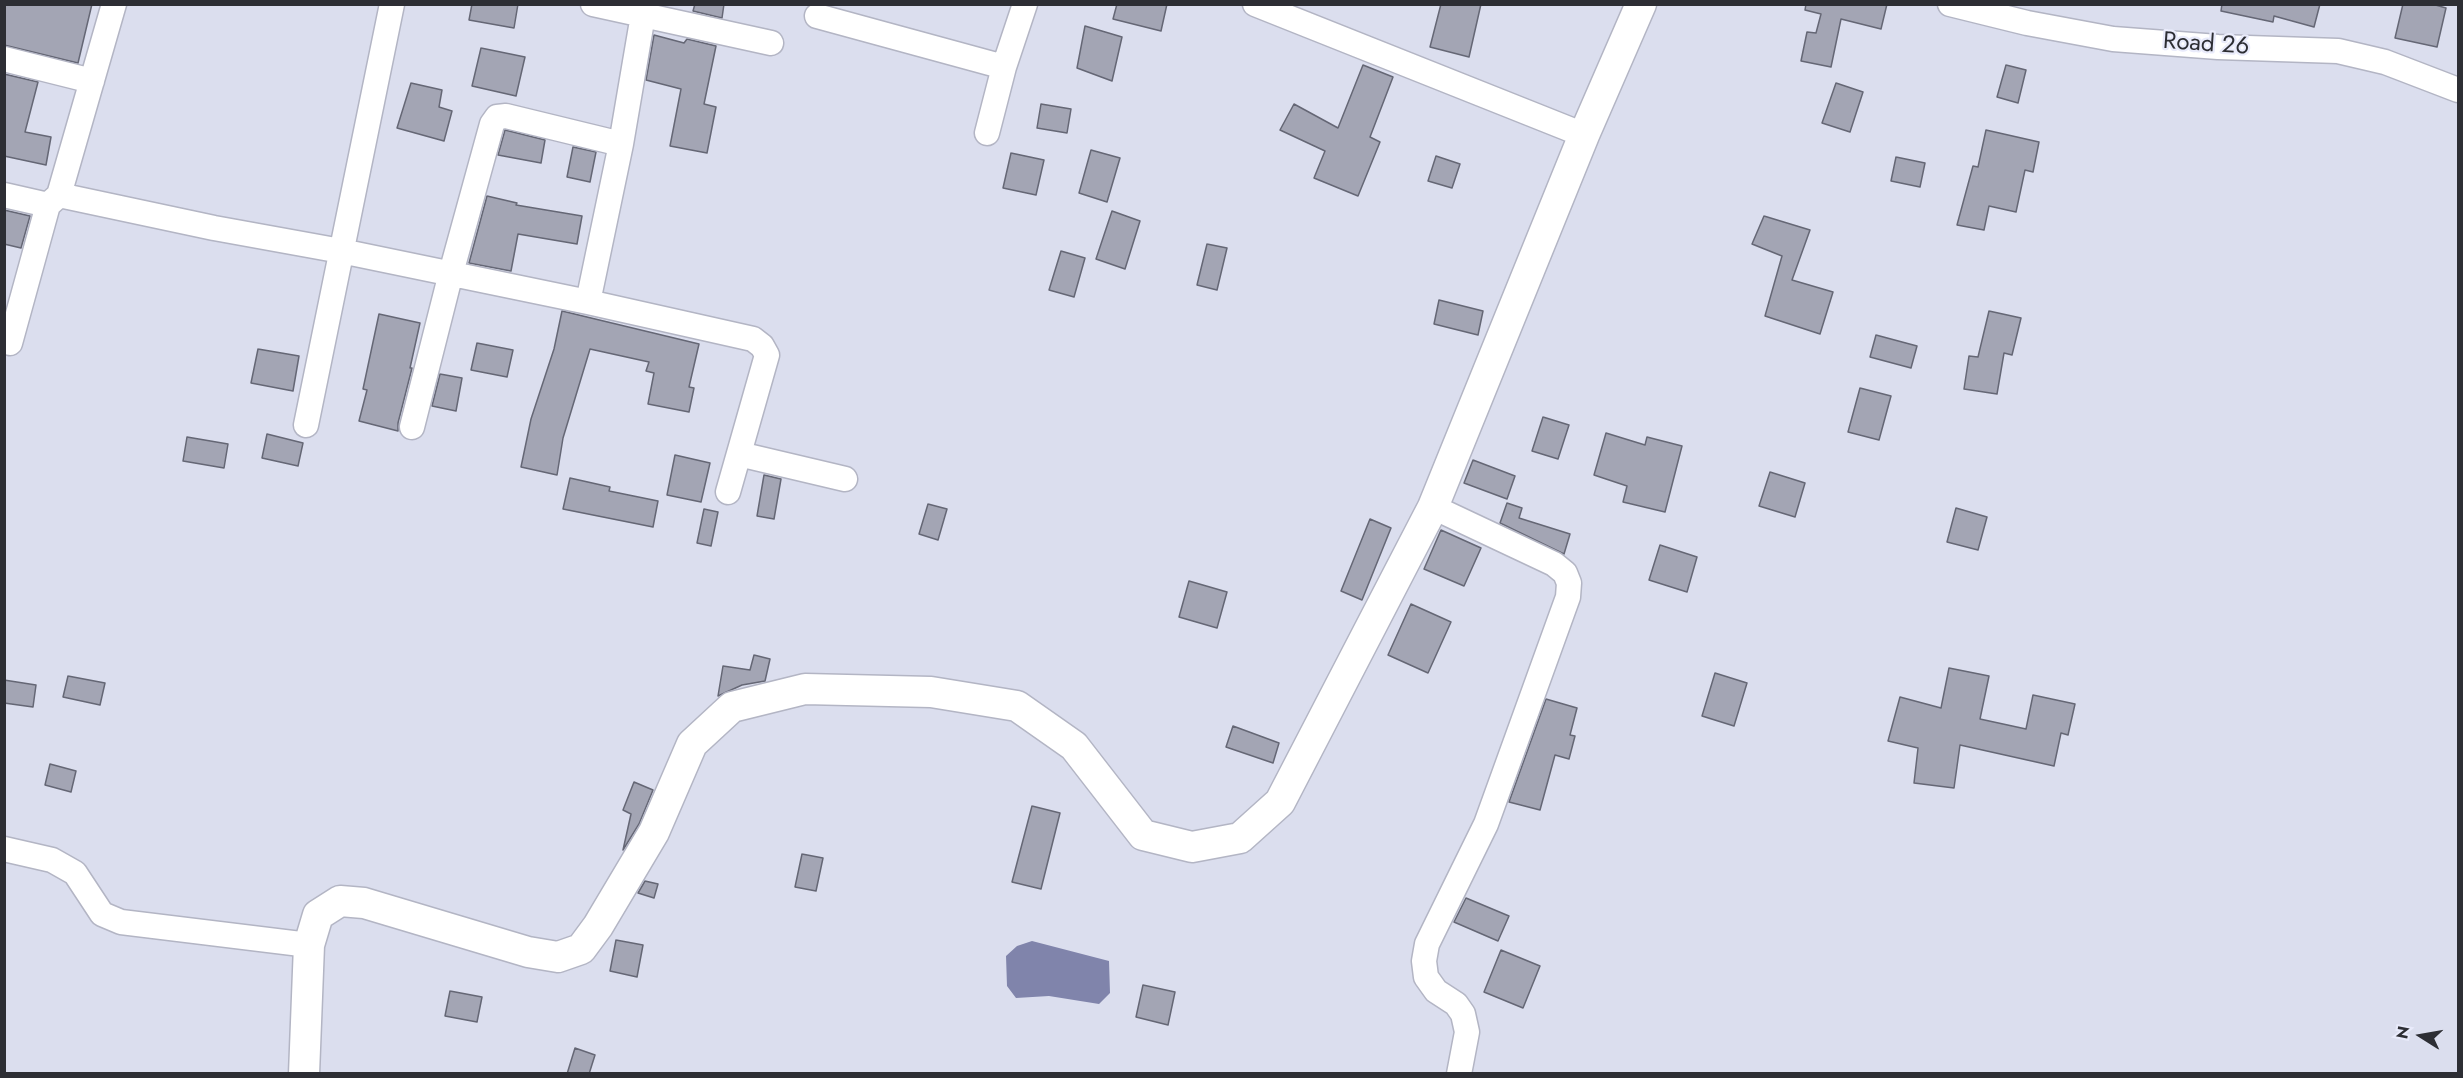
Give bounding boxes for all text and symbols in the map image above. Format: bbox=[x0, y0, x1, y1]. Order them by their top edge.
street label: Road 26 bbox=[2162, 28, 2250, 62]
north arrow bbox=[2391, 1006, 2451, 1066]
text: N bbox=[2390, 1024, 2415, 1041]

